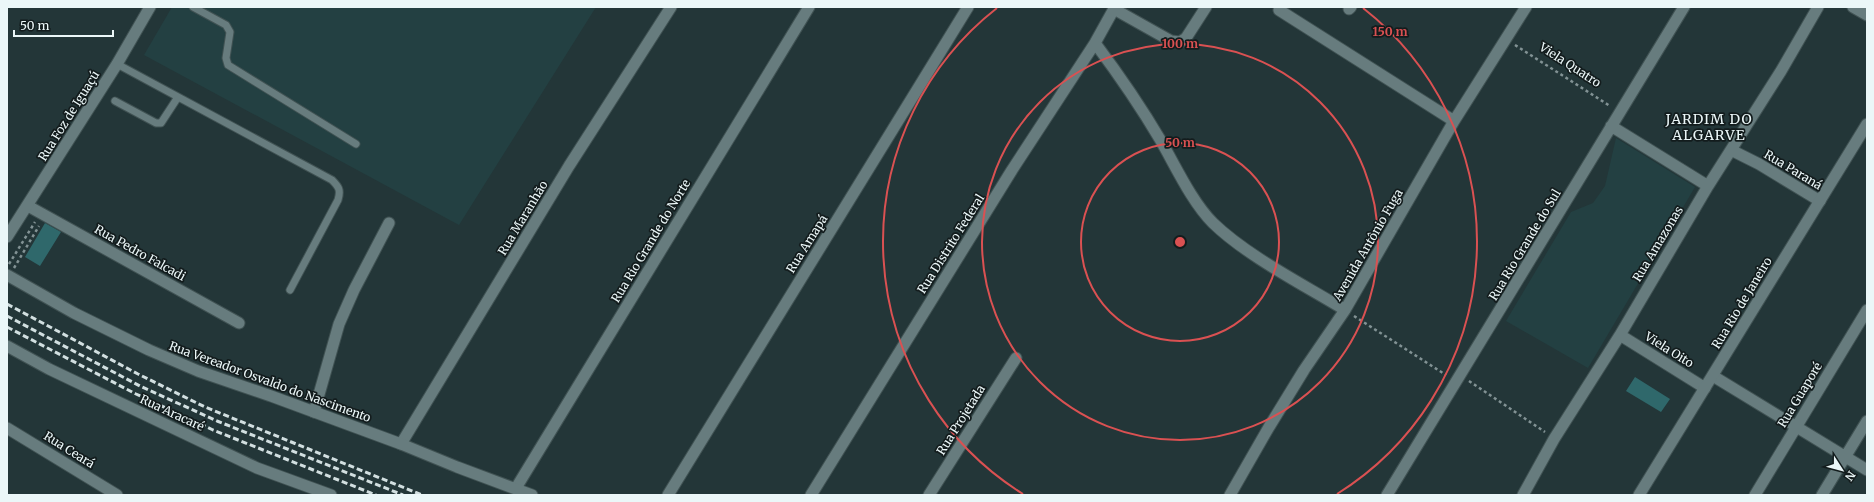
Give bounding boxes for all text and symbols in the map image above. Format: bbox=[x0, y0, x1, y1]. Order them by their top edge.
scale bar bbox=[14, 12, 113, 38]
text: 50 m bbox=[20, 18, 49, 33]
text: 150 m bbox=[1373, 24, 1408, 39]
text: 100 m bbox=[1162, 36, 1198, 51]
street label: Viela Quatro bbox=[1536, 39, 1604, 90]
street label: Rua Foz de Iguaçú bbox=[35, 67, 103, 164]
district label: JARDIM DO ALGARVE bbox=[1664, 110, 1753, 144]
text: 50 m bbox=[1165, 135, 1195, 150]
street label: Rua Paraná bbox=[1762, 146, 1825, 193]
street label: Rua Rio Grande do Norte bbox=[608, 176, 693, 305]
street label: Rua Maranhão bbox=[494, 178, 551, 258]
street label: Avenida Antônio Fuga bbox=[1329, 186, 1406, 304]
street label: Rua Rio Grande do Sul bbox=[1485, 186, 1564, 303]
street label: Rua Distrito Federal bbox=[914, 191, 987, 296]
street label: Rua Amazonas bbox=[1629, 203, 1686, 284]
street label: Rua Amapá bbox=[783, 211, 831, 276]
street label: Rua Pedro Falcadi bbox=[92, 221, 188, 284]
centre of rings bbox=[1173, 235, 1187, 249]
street label: Rua Rio de Janeiro bbox=[1708, 254, 1775, 351]
street label: Viela Oito bbox=[1641, 328, 1696, 370]
street label: Rua Vereador Osvaldo do Nascimento bbox=[167, 338, 373, 425]
street label: Rua Guaporé bbox=[1774, 359, 1825, 430]
street label: Rua Projetada bbox=[933, 382, 988, 457]
street label: Rua Aracaré bbox=[138, 391, 207, 434]
street label: Rua Ceará bbox=[41, 428, 98, 471]
north arrow bbox=[1822, 450, 1862, 490]
text: N bbox=[1842, 468, 1858, 484]

